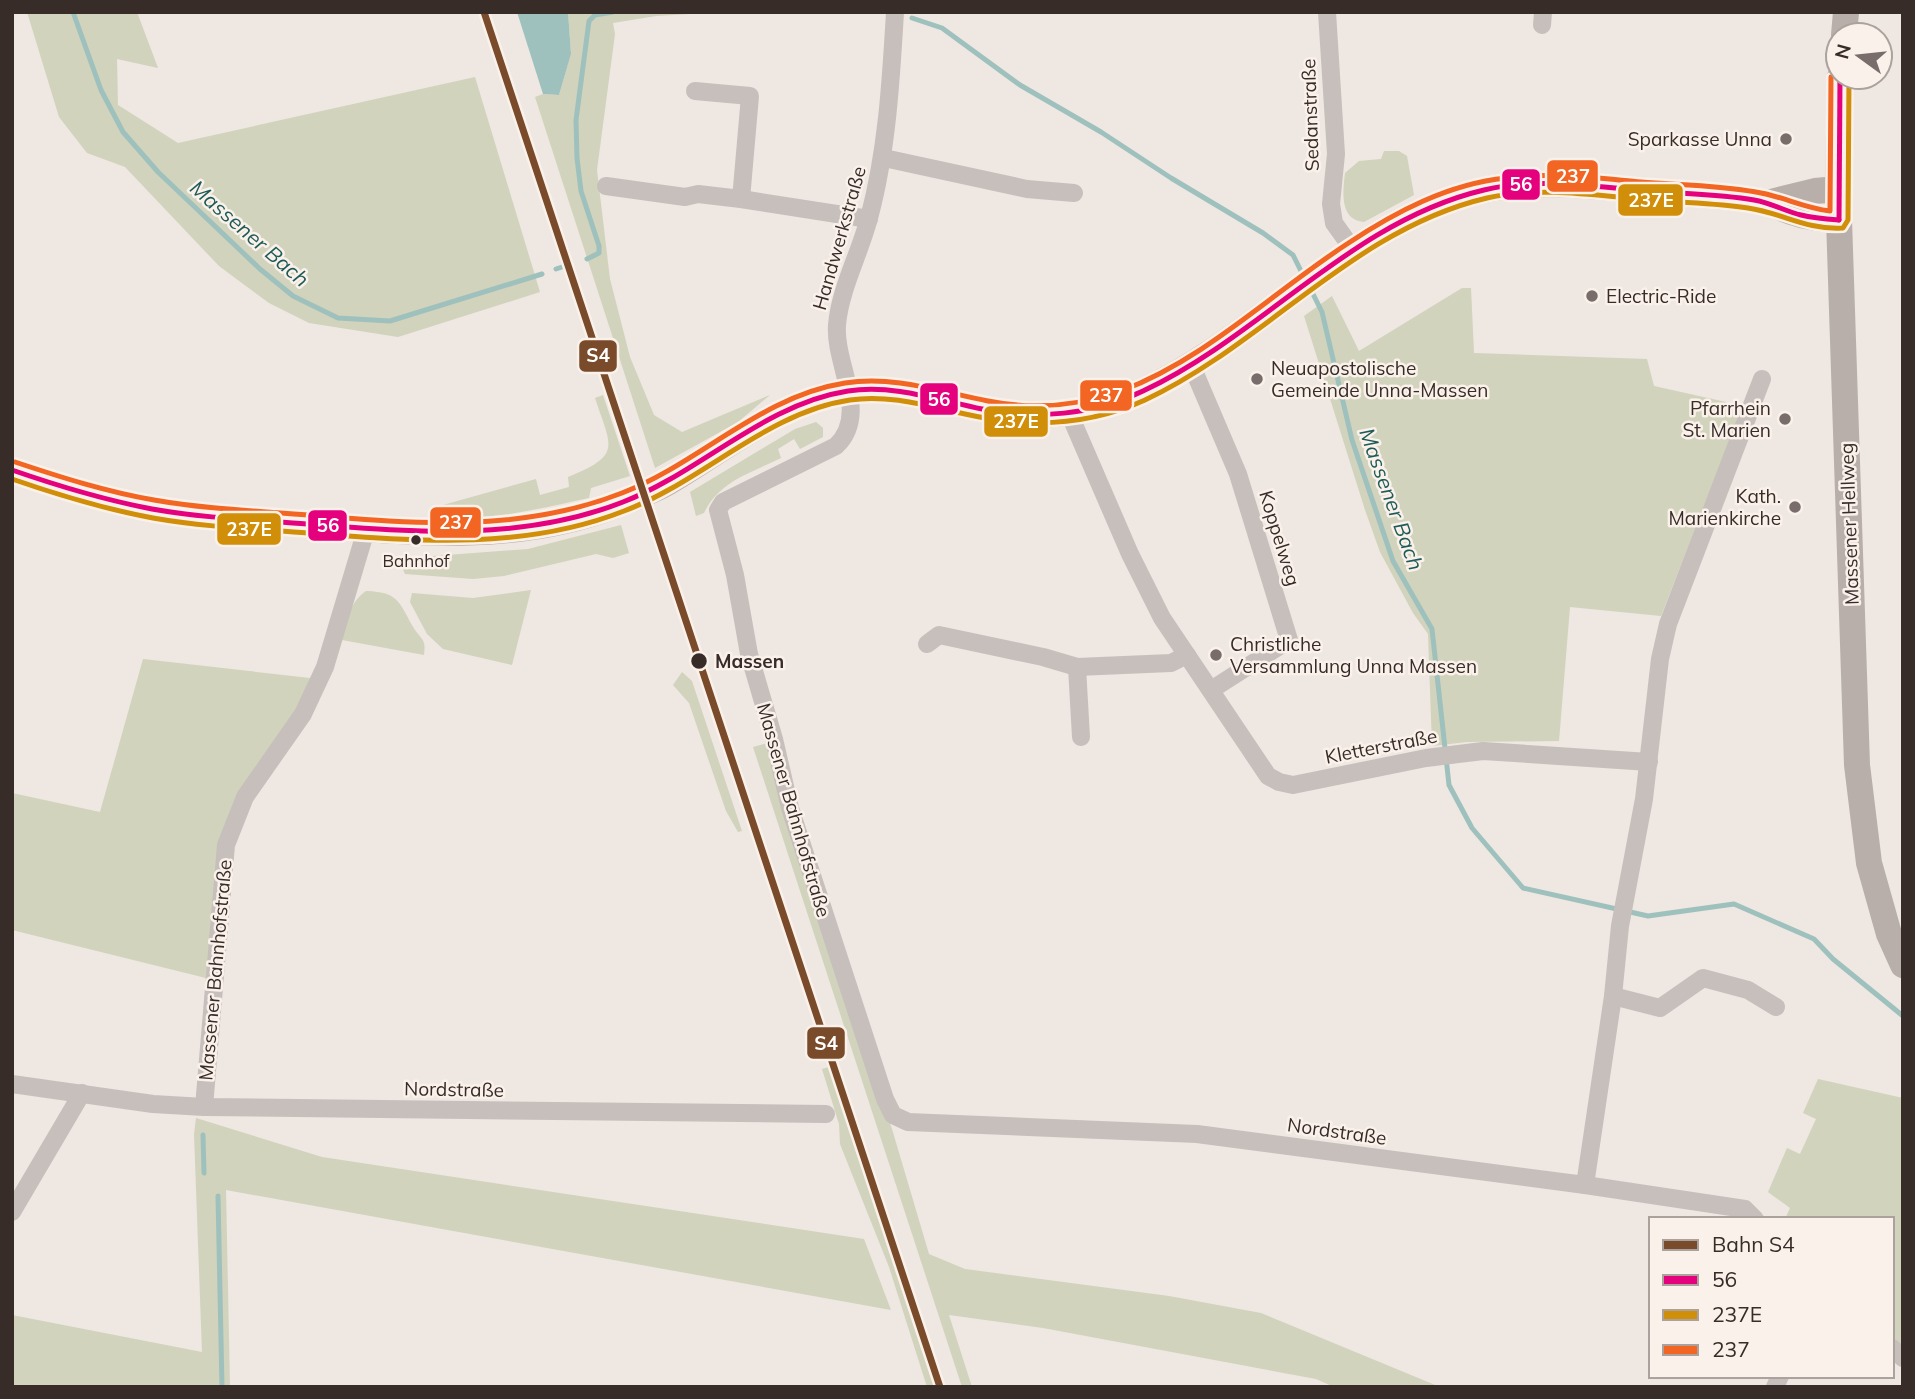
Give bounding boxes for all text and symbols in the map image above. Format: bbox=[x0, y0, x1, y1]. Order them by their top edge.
north arrow bbox=[1824, 21, 1894, 91]
text: N bbox=[1829, 42, 1856, 62]
street label: Sedanstraße bbox=[1296, 58, 1324, 172]
place label: Sparkasse Unna bbox=[1628, 127, 1772, 151]
marker: Sparkasse Unna bbox=[1778, 131, 1794, 147]
line badge: 237 bbox=[1546, 159, 1599, 193]
street label: Handwerkstraße bbox=[807, 163, 871, 313]
text: 237 bbox=[1556, 164, 1590, 188]
line badge: 56 bbox=[1501, 168, 1541, 201]
text: 56 bbox=[1510, 172, 1532, 196]
water label: Massener Bach bbox=[185, 174, 315, 292]
line badge: 237E bbox=[1617, 183, 1684, 217]
text: 237E bbox=[1628, 188, 1674, 212]
place label: Electric-Ride bbox=[1606, 284, 1716, 308]
marker: Electric-Ride bbox=[1584, 288, 1600, 304]
line badge: S4 bbox=[578, 339, 618, 373]
text: S4 bbox=[586, 343, 610, 367]
place label: Neuapostolische Gemeinde Unna-Massen bbox=[1271, 356, 1488, 402]
marker: Neuapostolische Gemeinde Unna-Massen bbox=[1249, 371, 1265, 387]
line badge: 237 bbox=[1079, 379, 1133, 412]
line badge: 56 bbox=[919, 382, 959, 416]
text: 237 bbox=[1089, 383, 1123, 407]
text: 56 bbox=[928, 387, 950, 411]
place label: Pfarrhein St. Marien bbox=[1682, 396, 1771, 442]
line badge: 237E bbox=[983, 405, 1049, 438]
text: 237E bbox=[993, 409, 1039, 433]
marker: Pfarrhein St. Marien bbox=[1777, 411, 1793, 427]
water label: Massener Bach bbox=[1354, 424, 1430, 574]
street label: Massener Hellweg bbox=[1834, 442, 1864, 606]
place label: Kath. Marienkirche bbox=[1668, 484, 1781, 530]
street label: Koppelweg bbox=[1254, 487, 1306, 589]
marker: Kath. Marienkirche bbox=[1787, 499, 1803, 515]
line badge: 237 bbox=[429, 506, 482, 539]
line badge: 56 bbox=[307, 509, 348, 542]
text: 237 bbox=[439, 510, 473, 534]
line badge: 237E bbox=[216, 512, 282, 546]
text: 56 bbox=[317, 513, 339, 537]
text: 237E bbox=[226, 517, 272, 541]
marker: Bahnhof bbox=[409, 533, 423, 547]
place label: Bahnhof bbox=[382, 550, 450, 571]
place label: Christliche Versammlung Unna Massen bbox=[1230, 632, 1477, 678]
marker: Christliche Versammlung Unna Massen bbox=[1208, 647, 1224, 663]
place label: Massen bbox=[715, 649, 784, 673]
marker: Massen bbox=[689, 651, 709, 671]
street label: Massener Bahnhofstraße bbox=[752, 700, 836, 920]
street label: Kletterstraße bbox=[1323, 723, 1439, 769]
street label: Massener Bahnhofstraße bbox=[193, 859, 237, 1081]
line badge: S4 bbox=[806, 1026, 846, 1060]
text: S4 bbox=[814, 1031, 838, 1055]
street label: Nordstraße bbox=[404, 1076, 504, 1102]
street label: Nordstraße bbox=[1286, 1112, 1388, 1150]
legend bbox=[1649, 1217, 1894, 1378]
text: Bahn S4 bbox=[1712, 1231, 1795, 1257]
text: 56 bbox=[1712, 1266, 1737, 1292]
text: 237E bbox=[1712, 1301, 1762, 1327]
text: 237 bbox=[1712, 1336, 1750, 1362]

